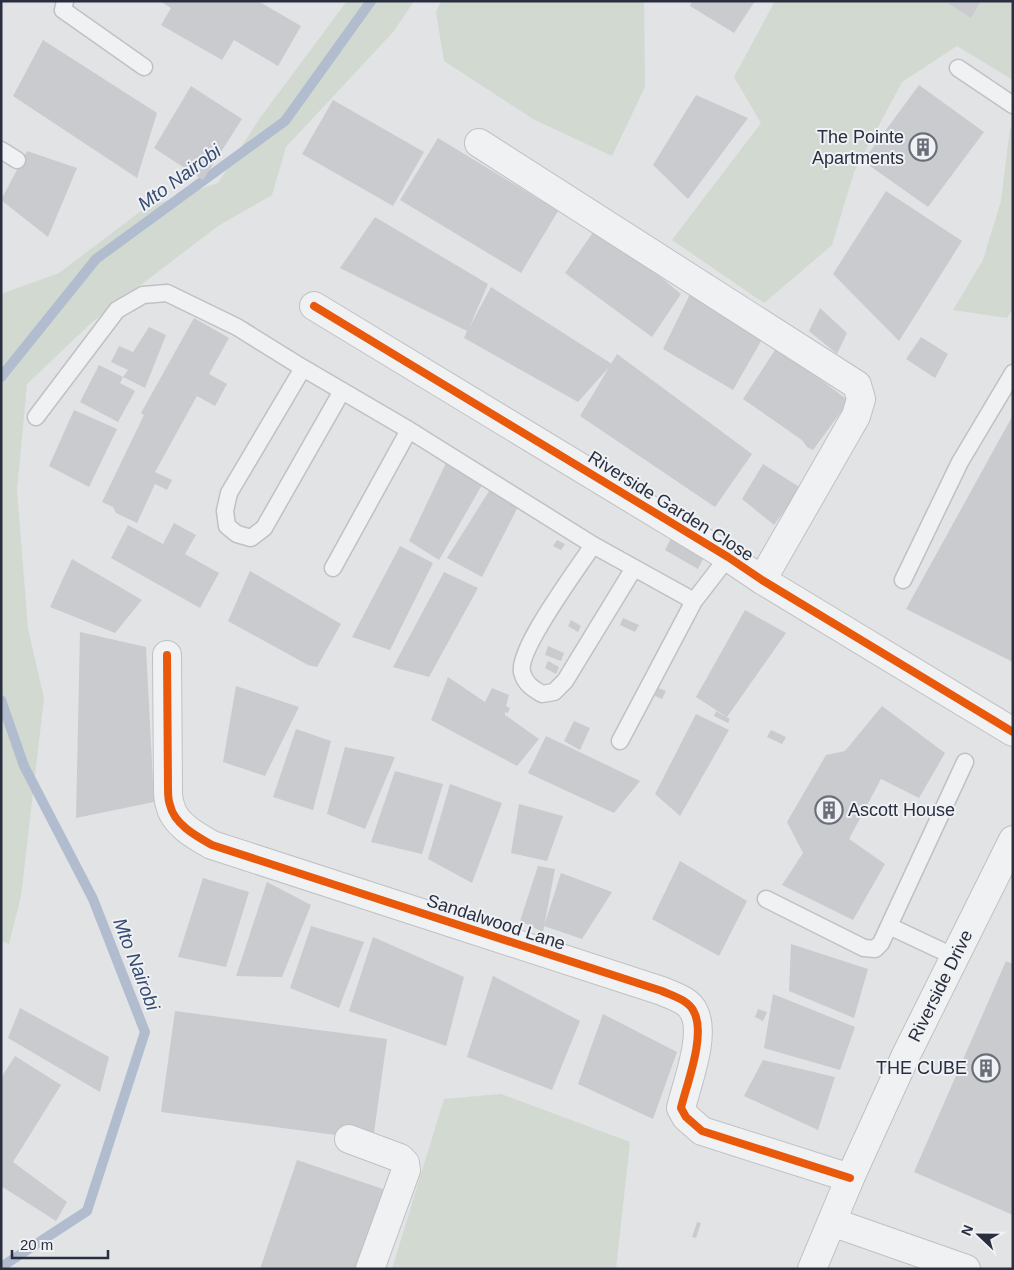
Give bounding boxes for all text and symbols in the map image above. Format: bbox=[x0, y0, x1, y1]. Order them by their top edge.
place label: The Pointe Apartments bbox=[812, 127, 904, 168]
building icon: The Pointe Apartments bbox=[908, 132, 938, 162]
water label: Mto Nairobi bbox=[134, 140, 225, 214]
street label: Riverside Garden Close bbox=[585, 447, 757, 565]
building icon: Ascott House bbox=[814, 795, 844, 825]
place label: Ascott House bbox=[848, 800, 955, 820]
street label: Sandalwood Lane bbox=[424, 890, 568, 954]
water label: Mto Nairobi bbox=[109, 915, 164, 1014]
street label: Riverside Drive bbox=[904, 927, 977, 1045]
building icon: THE CUBE bbox=[971, 1053, 1001, 1083]
place label: THE CUBE bbox=[876, 1058, 967, 1078]
north arrow bbox=[954, 1210, 1004, 1260]
text: N bbox=[958, 1222, 976, 1238]
scale bar bbox=[12, 1228, 109, 1260]
text: 20 m bbox=[20, 1236, 53, 1253]

